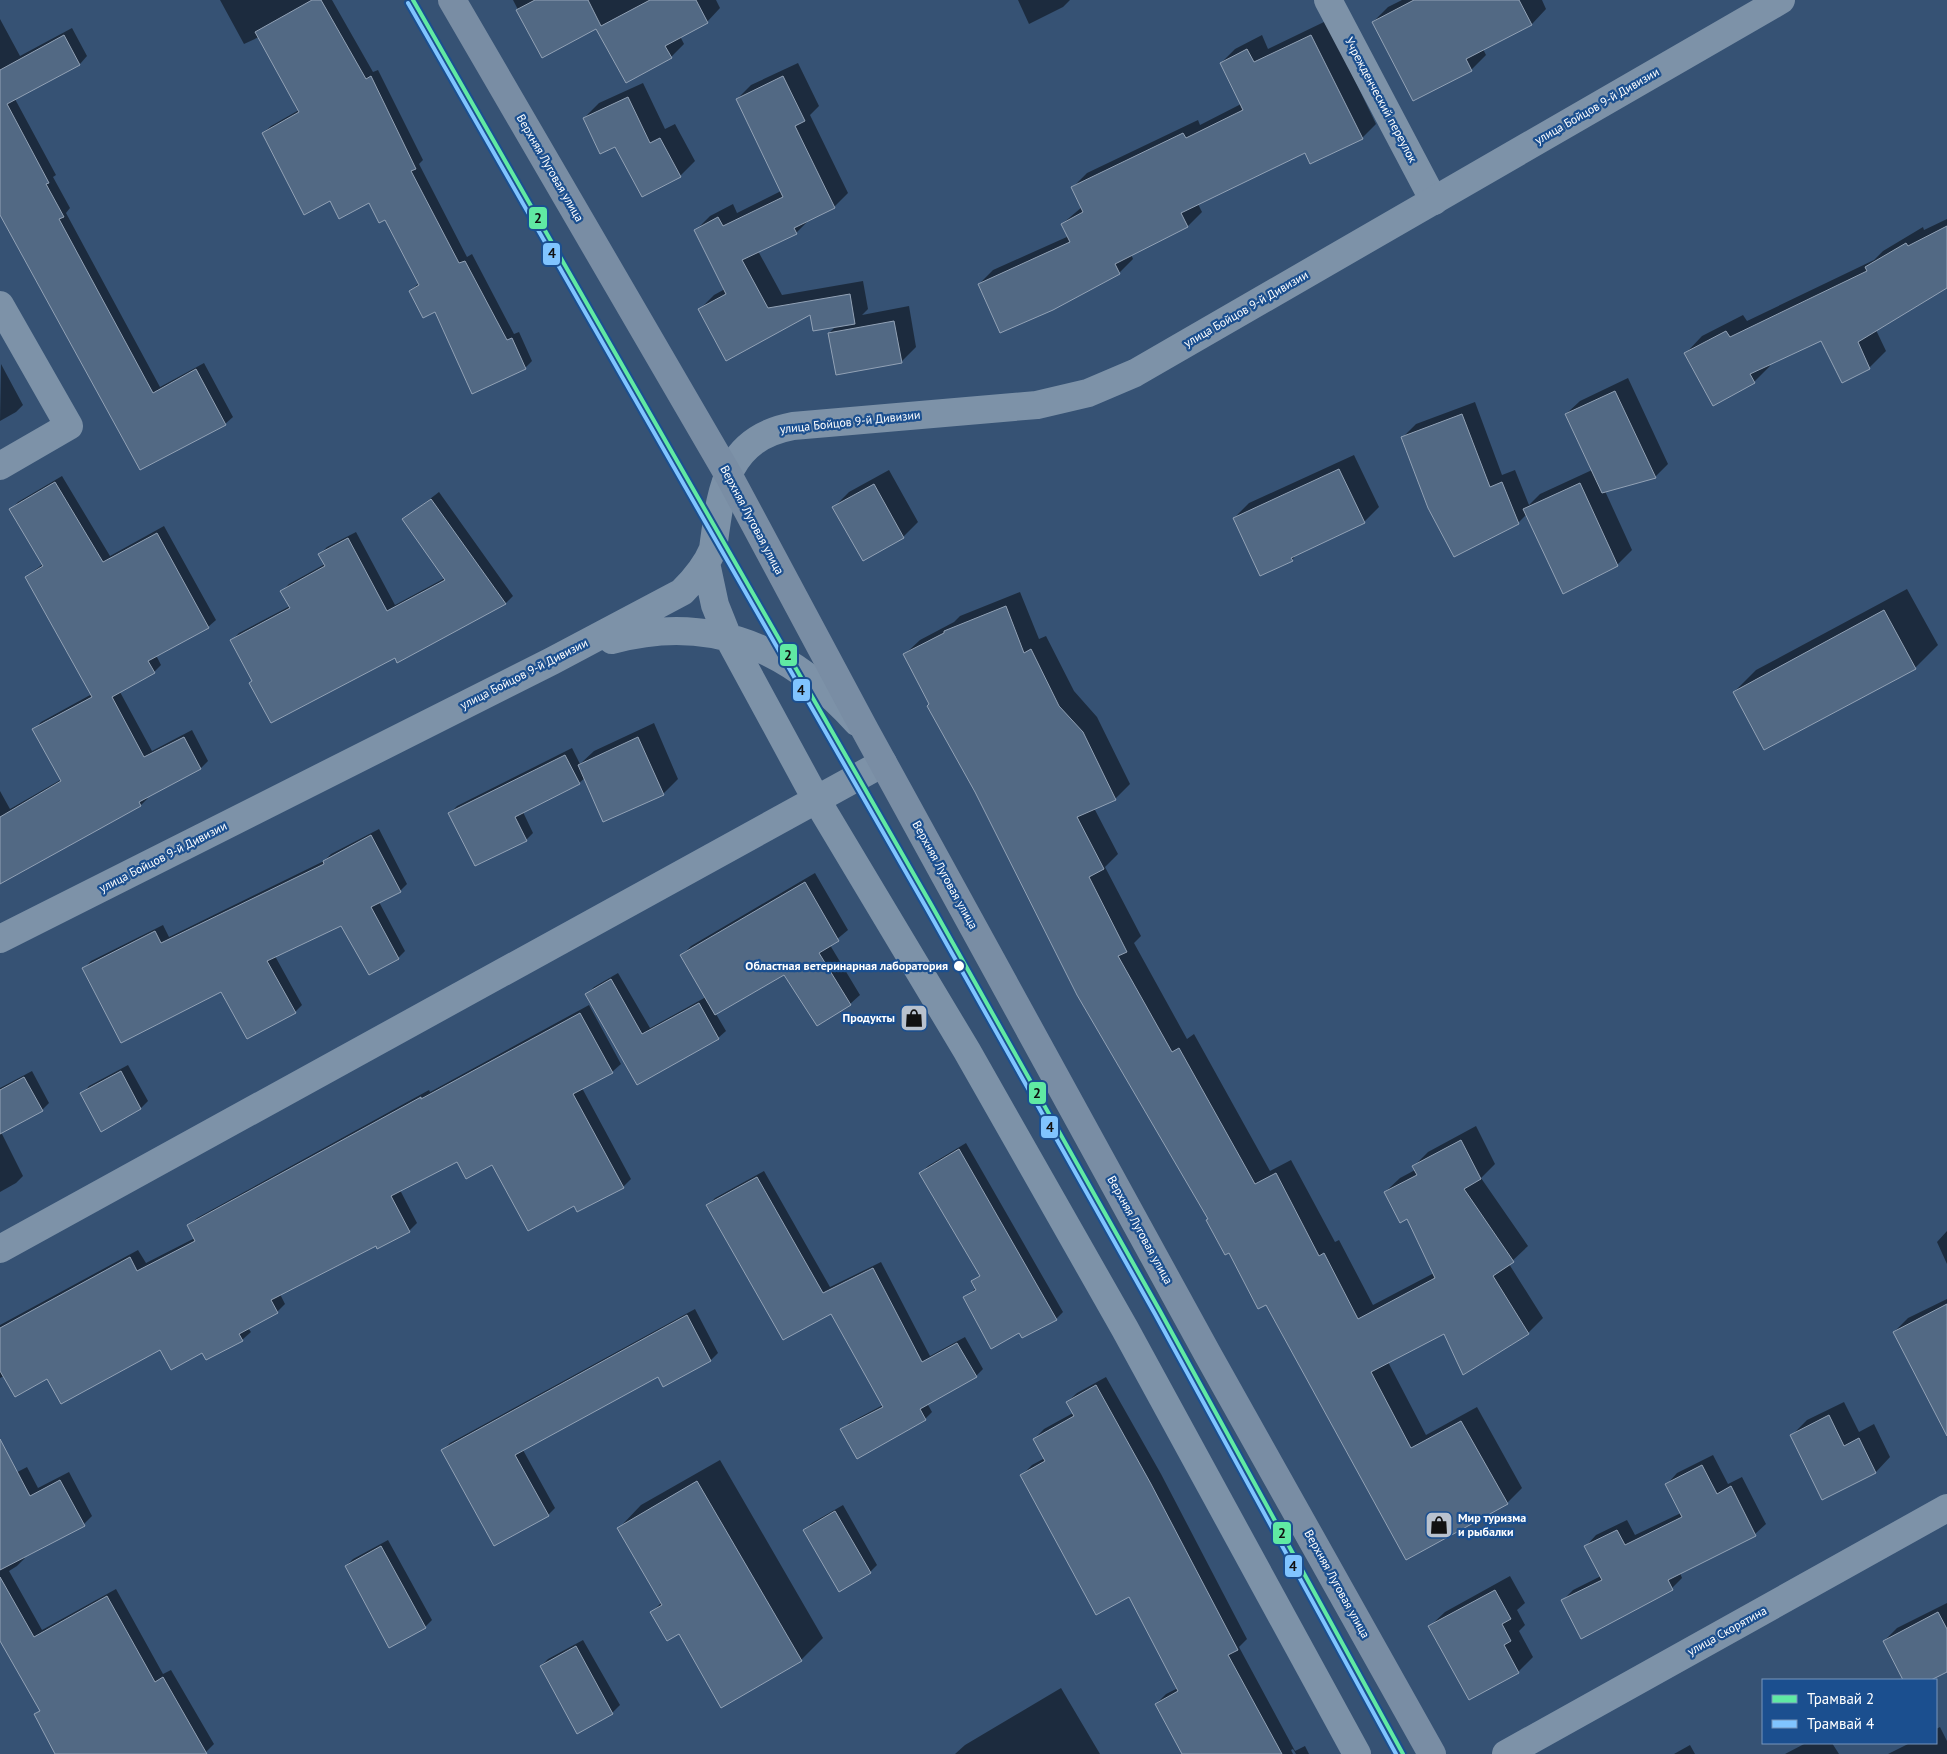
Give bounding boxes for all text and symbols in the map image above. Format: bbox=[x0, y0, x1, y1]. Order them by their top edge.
street label: Учрежденческий переулок bbox=[1342, 34, 1421, 165]
street label: улица Бойцов 9-й Дивизии bbox=[1532, 64, 1662, 147]
street label: Верхняя Луговая улица bbox=[514, 111, 587, 224]
line badge: 2 bbox=[528, 206, 548, 230]
text: 2 bbox=[534, 209, 542, 227]
line badge: 4 bbox=[542, 242, 561, 266]
text: 4 bbox=[548, 244, 556, 262]
street label: улица Бойцов 9-й Дивизии bbox=[1181, 267, 1311, 350]
street label: улица Бойцов 9-й Дивизии bbox=[779, 407, 921, 436]
street label: Верхняя Луговая улица bbox=[717, 463, 788, 577]
street label: улица Бойцов 9-й Дивизии bbox=[457, 635, 590, 712]
line badge: 2 bbox=[779, 643, 798, 667]
text: 2 bbox=[784, 646, 792, 664]
line badge: 4 bbox=[792, 678, 811, 702]
text: 4 bbox=[797, 681, 805, 699]
street label: улица Бойцов 9-й Дивизии bbox=[96, 818, 229, 895]
street label: Верхняя Луговая улица bbox=[909, 818, 981, 932]
place label: Областная ветеринарная лаборатория bbox=[745, 958, 948, 973]
marker: Областная ветеринарная лаборатория bbox=[952, 959, 966, 973]
shop icon: Продукты bbox=[899, 1003, 929, 1033]
place label: Продукты bbox=[843, 1010, 895, 1025]
line badge: 2 bbox=[1028, 1081, 1047, 1105]
text: 2 bbox=[1033, 1084, 1041, 1102]
line badge: 4 bbox=[1040, 1115, 1059, 1139]
text: 4 bbox=[1046, 1118, 1054, 1136]
street label: Верхняя Луговая улица bbox=[1104, 1173, 1176, 1287]
shop icon: Мир туризма и рыбалки bbox=[1424, 1510, 1454, 1540]
place label: Мир туризма и рыбалки bbox=[1458, 1510, 1526, 1539]
line badge: 2 bbox=[1272, 1521, 1292, 1545]
text: 2 bbox=[1278, 1524, 1286, 1542]
street label: Верхняя Луговая улица bbox=[1301, 1527, 1373, 1641]
line badge: 4 bbox=[1284, 1554, 1303, 1578]
text: 4 bbox=[1289, 1557, 1297, 1575]
street label: улица Скорятина bbox=[1684, 1603, 1769, 1659]
legend bbox=[1762, 1679, 1937, 1744]
text: Трамвай 2 bbox=[1807, 1689, 1874, 1708]
text: Трамвай 4 bbox=[1807, 1714, 1874, 1733]

